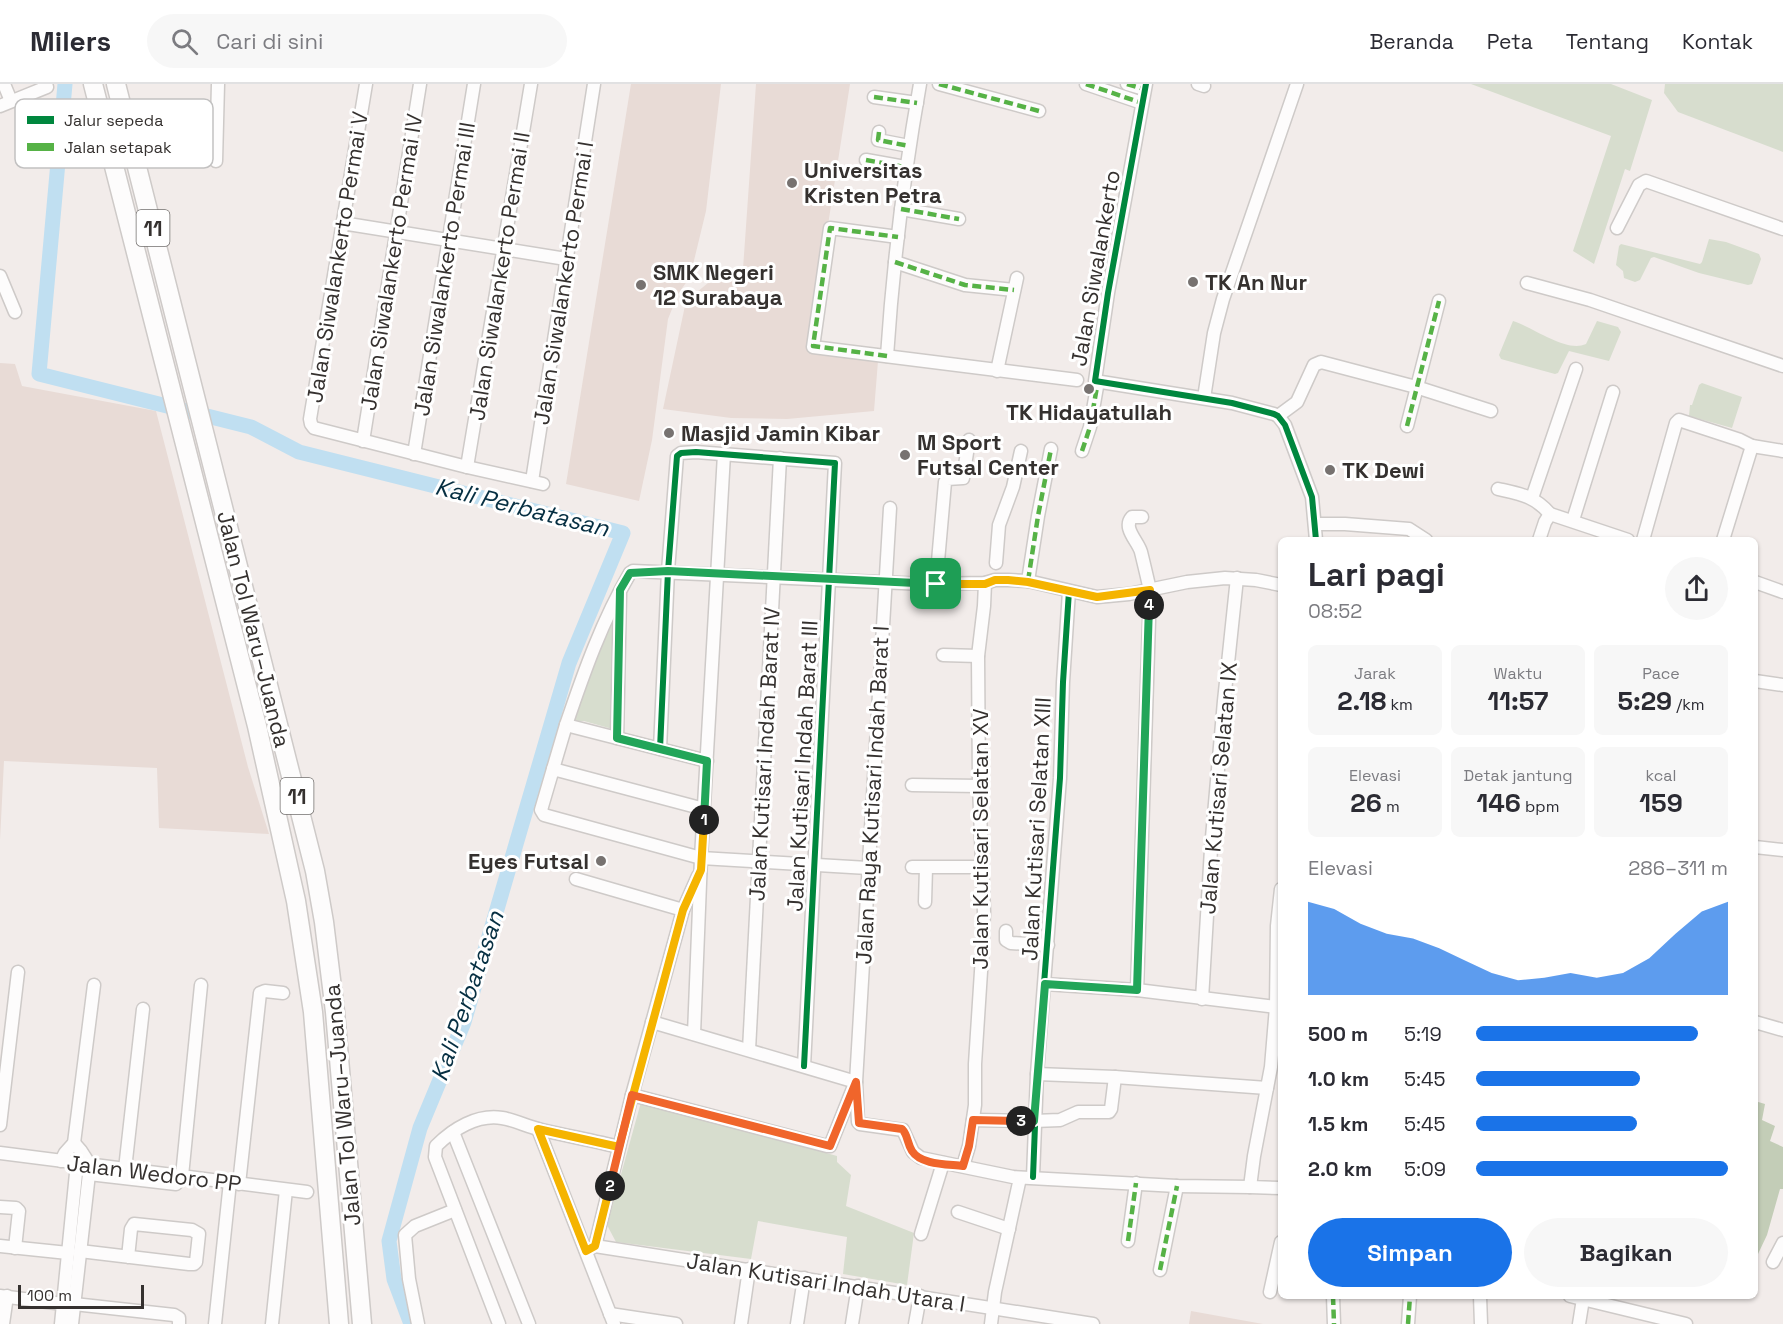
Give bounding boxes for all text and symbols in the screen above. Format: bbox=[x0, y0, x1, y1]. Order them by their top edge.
search box bbox=[147, 14, 567, 68]
text: Milers bbox=[30, 23, 111, 59]
icon: search bbox=[168, 25, 201, 58]
text: Cari di sini bbox=[216, 27, 323, 55]
text: Beranda bbox=[1369, 28, 1454, 55]
text: Peta bbox=[1487, 28, 1533, 55]
text: Tentang bbox=[1566, 28, 1649, 55]
text: Kontak bbox=[1682, 28, 1753, 55]
legend bbox=[15, 99, 213, 168]
street label: Jalan Siwalankerto Permai V bbox=[300, 109, 374, 405]
text: Jalur sepeda bbox=[64, 110, 163, 131]
street label: Jalan Siwalankerto Permai IV bbox=[354, 111, 428, 412]
street label: Jalan Siwalankerto Permai III bbox=[407, 120, 481, 418]
street label: Jalan Siwalankerto Permai II bbox=[462, 130, 536, 422]
text: Jalan setapak bbox=[64, 137, 172, 158]
street label: Jalan Siwalankerto Permai I bbox=[527, 139, 599, 427]
place label: Universitas Kristen Petra bbox=[804, 156, 942, 209]
street label: Jalan Siwalankerto bbox=[1064, 168, 1126, 368]
marker: Universitas Kristen Petra bbox=[785, 176, 799, 190]
road number: 11 bbox=[136, 210, 170, 246]
place label: SMK Negeri 12 Surabaya bbox=[653, 258, 783, 311]
place label: TK An Nur bbox=[1205, 268, 1307, 296]
marker: TK An Nur bbox=[1186, 275, 1200, 289]
marker: SMK Negeri 12 Surabaya bbox=[634, 278, 648, 292]
marker: TK Hidayatullah bbox=[1082, 382, 1096, 396]
place label: TK Hidayatullah bbox=[1006, 398, 1172, 426]
place label: Masjid Jamin Kibar bbox=[681, 419, 880, 447]
marker: Masjid Jamin Kibar bbox=[662, 426, 676, 440]
place label: M Sport Futsal Center bbox=[917, 428, 1059, 481]
marker: M Sport Futsal Center bbox=[898, 448, 912, 462]
place label: TK Dewi bbox=[1342, 456, 1425, 484]
marker: TK Dewi bbox=[1323, 463, 1337, 477]
water label: Kali Perbatasan bbox=[432, 470, 613, 544]
street label: Jalan Tol Waru–Juanda bbox=[211, 508, 297, 750]
text: Lari pagi bbox=[1308, 554, 1445, 596]
button: share bbox=[1665, 557, 1728, 620]
pin bbox=[910, 558, 961, 609]
icon: arrive bbox=[919, 567, 952, 600]
pin: 4 bbox=[1134, 590, 1164, 620]
text: 4 bbox=[1144, 594, 1154, 615]
text: 08:52 bbox=[1308, 598, 1362, 624]
street label: Jalan Kutisari Indah Barat IV bbox=[742, 606, 786, 902]
street label: Jalan Kutisari Indah Barat III bbox=[780, 620, 824, 912]
street label: Jalan Raya Kutisari Indah Barat I bbox=[849, 625, 895, 965]
street label: Jalan Kutisari Selatan IX bbox=[1193, 661, 1243, 915]
text: Jarak bbox=[1354, 663, 1396, 684]
text: Waktu bbox=[1494, 663, 1542, 684]
text: Pace bbox=[1642, 663, 1680, 684]
text: 2.18 bbox=[1337, 684, 1386, 718]
text: 11:57 bbox=[1488, 684, 1548, 718]
text: 5:29 bbox=[1617, 684, 1672, 718]
text: km bbox=[1386, 694, 1413, 715]
text: /km bbox=[1672, 694, 1705, 715]
street label: Jalan Kutisari Selatan XIII bbox=[1015, 697, 1057, 961]
street label: Jalan Kutisari Selatan XV bbox=[966, 708, 994, 970]
text: Elevasi bbox=[1349, 765, 1401, 786]
text: Detak jantung bbox=[1464, 765, 1572, 786]
text: kcal bbox=[1646, 765, 1676, 786]
road number: 11 bbox=[280, 778, 314, 814]
text: 26 bbox=[1350, 786, 1382, 820]
text: 146 bbox=[1477, 786, 1521, 820]
text: 159 bbox=[1639, 786, 1683, 820]
text: m bbox=[1382, 796, 1400, 817]
text: bpm bbox=[1521, 796, 1559, 817]
pin: 1 bbox=[689, 805, 719, 835]
text: 1 bbox=[700, 809, 708, 830]
place label: Eyes Futsal bbox=[468, 847, 589, 875]
marker: Eyes Futsal bbox=[594, 854, 608, 868]
text: Elevasi bbox=[1308, 855, 1373, 881]
text: 286–311 m bbox=[1628, 855, 1728, 881]
water label: Kali Perbatasan bbox=[423, 906, 511, 1085]
street label: Jalan Tol Waru–Juanda bbox=[317, 983, 367, 1227]
text: 500 m bbox=[1308, 1021, 1368, 1047]
text: 5:19 bbox=[1404, 1021, 1442, 1047]
text: 1.0 km bbox=[1308, 1066, 1369, 1092]
text: 5:45 bbox=[1404, 1066, 1446, 1092]
pin: 3 bbox=[1006, 1106, 1036, 1136]
text: 3 bbox=[1016, 1110, 1026, 1131]
text: 1.5 km bbox=[1308, 1111, 1368, 1137]
text: 5:45 bbox=[1404, 1111, 1446, 1137]
street label: Jalan Wedoro PP bbox=[65, 1148, 243, 1198]
text: 2.0 km bbox=[1308, 1156, 1372, 1182]
text: 5:09 bbox=[1404, 1156, 1446, 1182]
pin: 2 bbox=[595, 1171, 625, 1201]
text: 2 bbox=[605, 1175, 615, 1196]
button: Simpan bbox=[1308, 1218, 1512, 1287]
button: Bagikan bbox=[1524, 1218, 1728, 1287]
street label: Jalan Kutisari Indah Utara I bbox=[685, 1246, 967, 1318]
scale bar bbox=[18, 1282, 144, 1310]
text: 100 m bbox=[27, 1285, 72, 1306]

